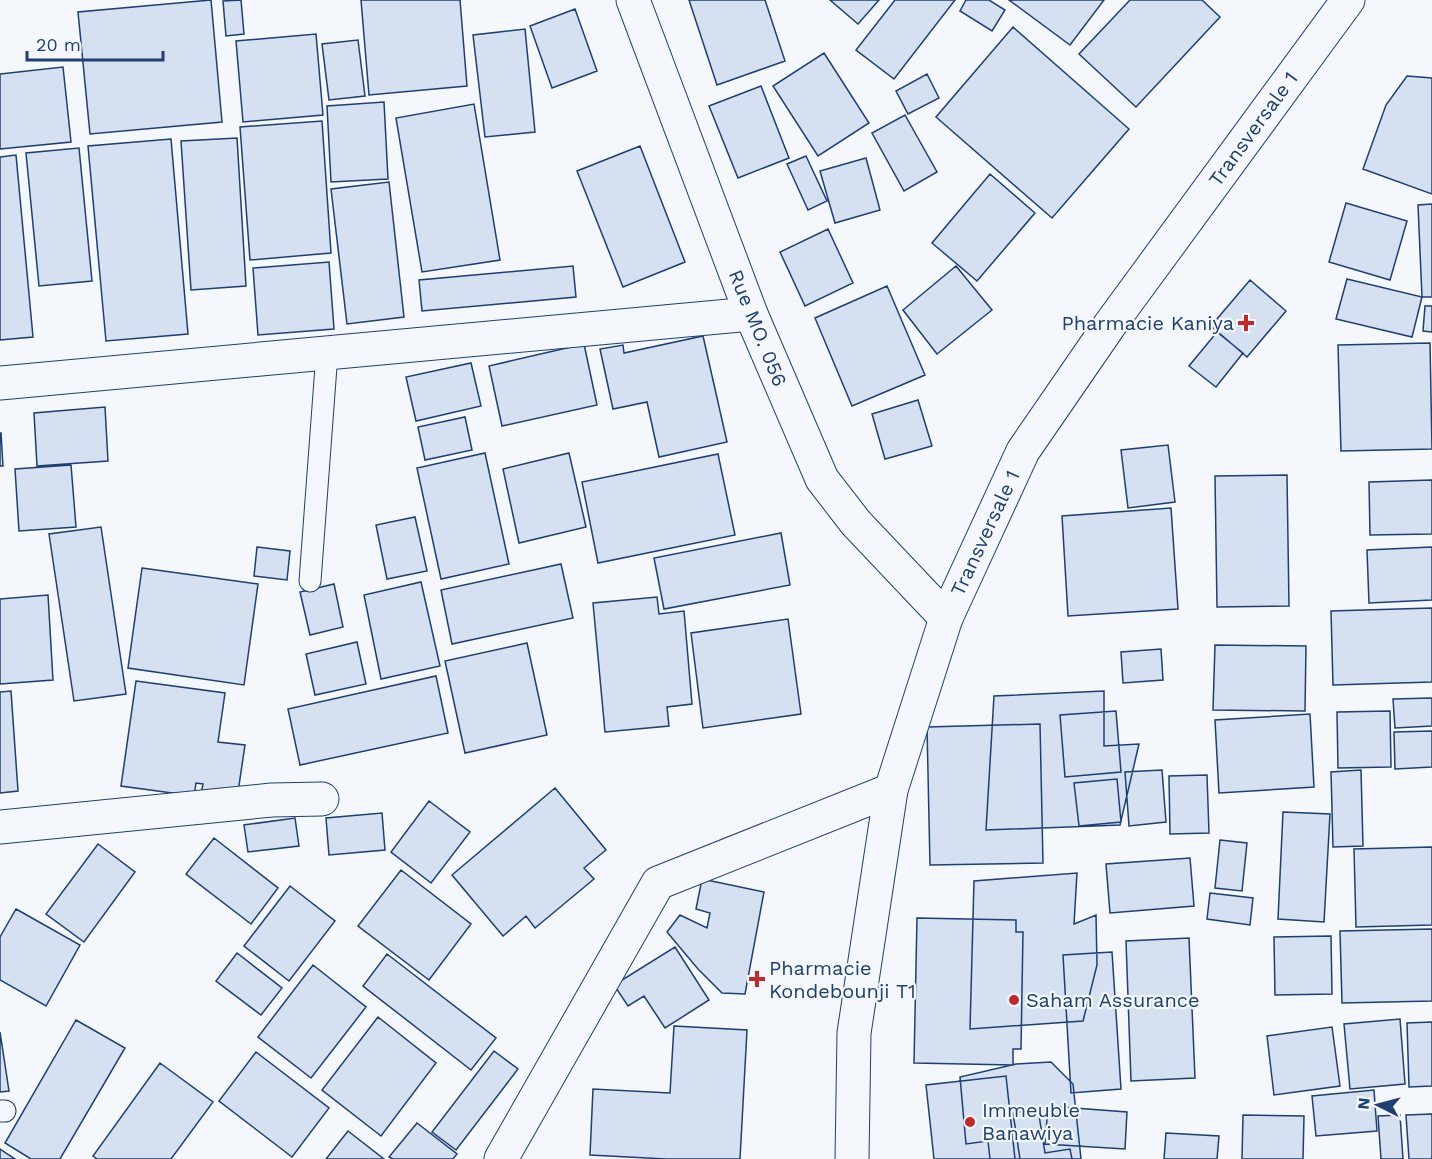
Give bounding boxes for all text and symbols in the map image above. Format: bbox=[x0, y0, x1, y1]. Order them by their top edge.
scale bar bbox=[27, 24, 164, 62]
text: 20 m bbox=[36, 34, 81, 55]
street label: Transversale 1 bbox=[1203, 67, 1303, 191]
street label: Rue MO. 056 bbox=[724, 266, 792, 390]
place label: Pharmacie Kaniya bbox=[1061, 311, 1234, 335]
marker: Pharmacie Kaniya bbox=[1239, 316, 1253, 330]
street label: Transversale 1 bbox=[945, 466, 1025, 600]
place label: Pharmacie Kondebounji T1 bbox=[769, 956, 916, 1003]
marker: Pharmacie Kondebounji T1 bbox=[750, 972, 764, 986]
place label: Saham Assurance bbox=[1026, 988, 1200, 1012]
marker: Saham Assurance bbox=[1007, 993, 1021, 1007]
north arrow bbox=[1348, 1075, 1408, 1135]
text: N bbox=[1354, 1097, 1374, 1110]
place label: Immeuble Banawiya bbox=[982, 1098, 1080, 1145]
marker: Immeuble Banawiya bbox=[963, 1115, 977, 1129]

